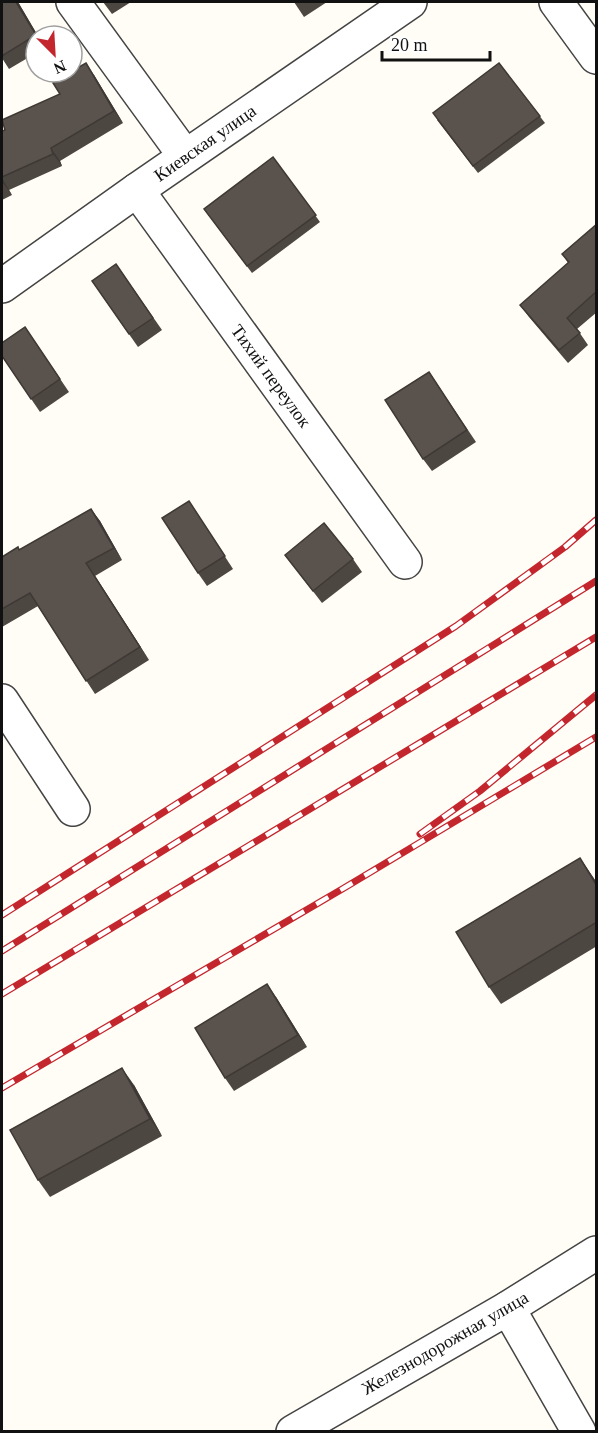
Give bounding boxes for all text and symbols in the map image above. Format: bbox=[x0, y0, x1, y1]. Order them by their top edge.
north arrow bbox=[24, 24, 84, 84]
scale bar bbox=[382, 24, 490, 62]
text: 20 m bbox=[391, 35, 428, 55]
text: N bbox=[51, 57, 69, 78]
street label: Киевская улица bbox=[150, 100, 260, 186]
street label: Тихий переулок bbox=[227, 321, 315, 431]
street label: Железнодорожная улица bbox=[358, 1287, 532, 1399]

